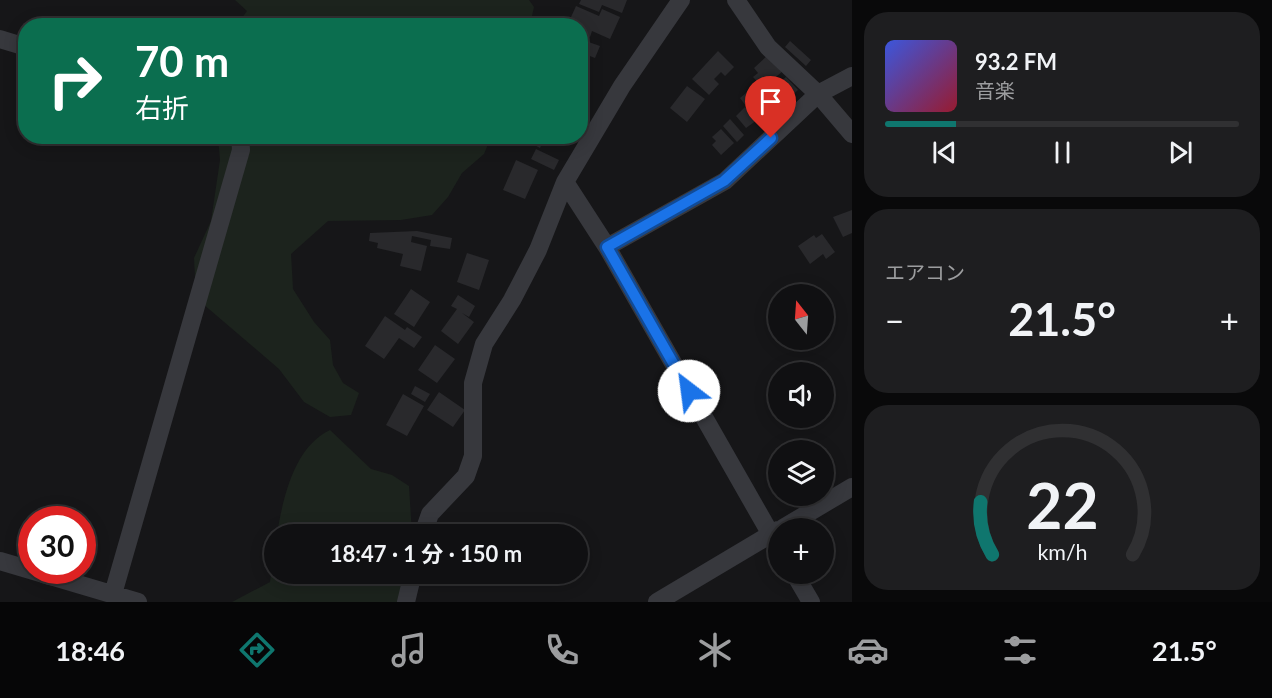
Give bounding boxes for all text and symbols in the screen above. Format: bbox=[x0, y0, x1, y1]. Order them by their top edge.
text: 70 m bbox=[135, 36, 229, 86]
icon: right bbox=[36, 42, 114, 120]
text: 93.2 FM bbox=[975, 48, 1057, 75]
pin bbox=[745, 76, 796, 138]
text: 音楽 bbox=[975, 78, 1015, 102]
icon: arrive bbox=[754, 85, 787, 118]
text: 右折 bbox=[135, 91, 189, 124]
icon: previous bbox=[928, 136, 961, 169]
icon: pause bbox=[1046, 136, 1079, 169]
icon: next bbox=[1164, 136, 1197, 169]
text: エアコン bbox=[885, 260, 965, 284]
north arrow bbox=[768, 284, 834, 350]
map controls bbox=[768, 284, 834, 584]
text: 21.5° bbox=[1008, 292, 1116, 346]
text: − bbox=[885, 300, 904, 340]
text: + bbox=[1220, 300, 1239, 340]
position arrow bbox=[657, 359, 721, 423]
button: sound bbox=[768, 362, 834, 428]
button: layers bbox=[768, 440, 834, 506]
text: 22 bbox=[1026, 467, 1098, 542]
speed limit sign: 30 bbox=[18, 506, 96, 584]
button: + bbox=[768, 518, 834, 584]
text: km/h bbox=[1037, 539, 1087, 565]
text: 18:47 · 1 分 · 150 m bbox=[330, 540, 522, 567]
icon: directions bbox=[236, 629, 278, 671]
icon: music bbox=[388, 629, 430, 671]
icon: phone bbox=[541, 629, 583, 671]
icon: climate bbox=[694, 629, 736, 671]
icon: car bbox=[847, 629, 889, 671]
icon: filters bbox=[999, 629, 1041, 671]
text: 18:46 bbox=[55, 634, 125, 667]
text: 21.5° bbox=[1152, 634, 1217, 667]

